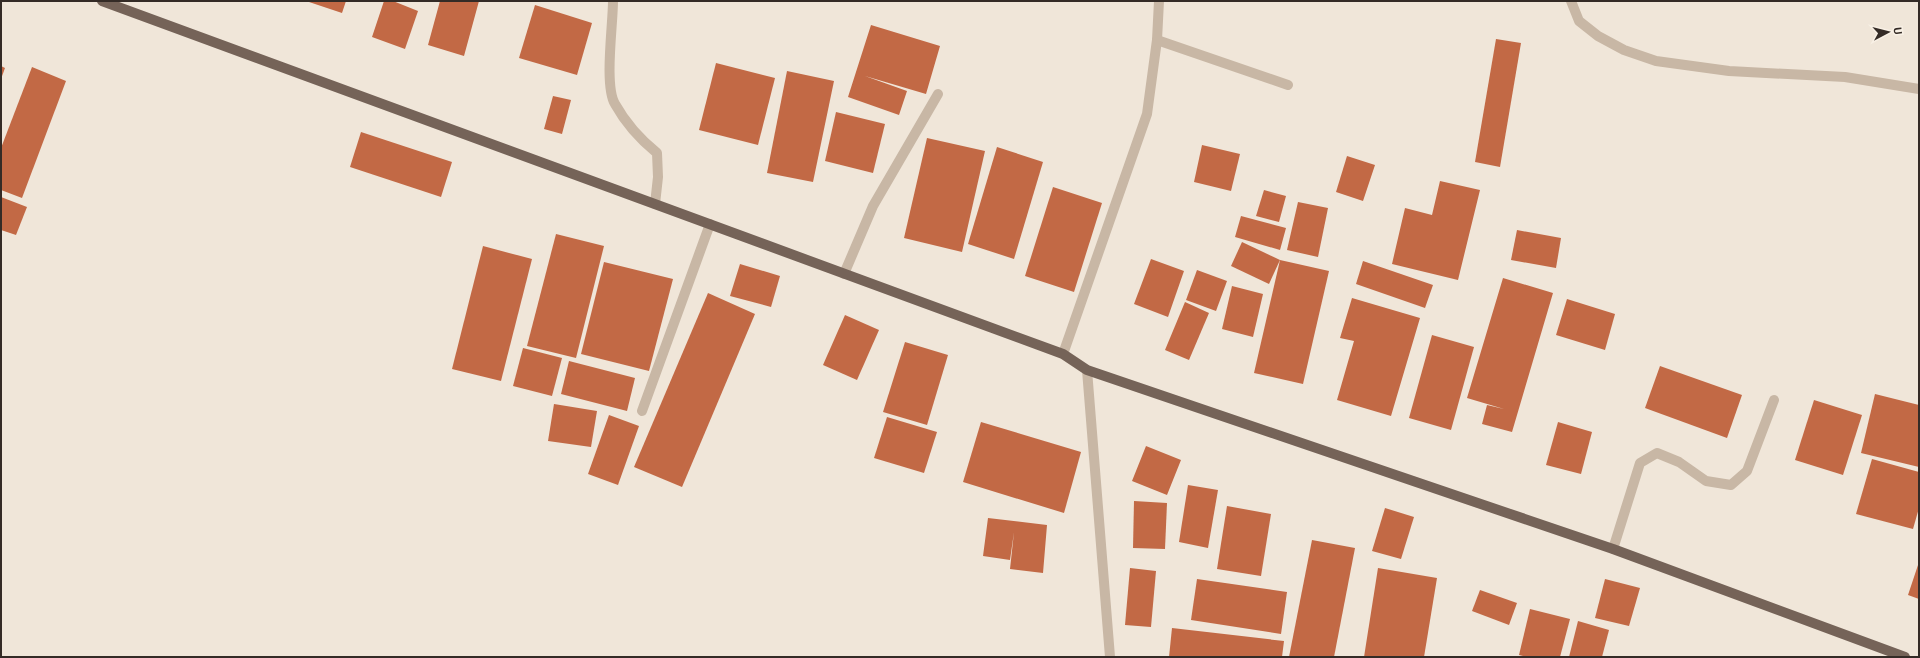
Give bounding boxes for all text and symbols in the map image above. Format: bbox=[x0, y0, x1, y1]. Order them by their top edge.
north arrow bbox=[1868, 12, 1908, 52]
text: U bbox=[1891, 26, 1904, 35]

